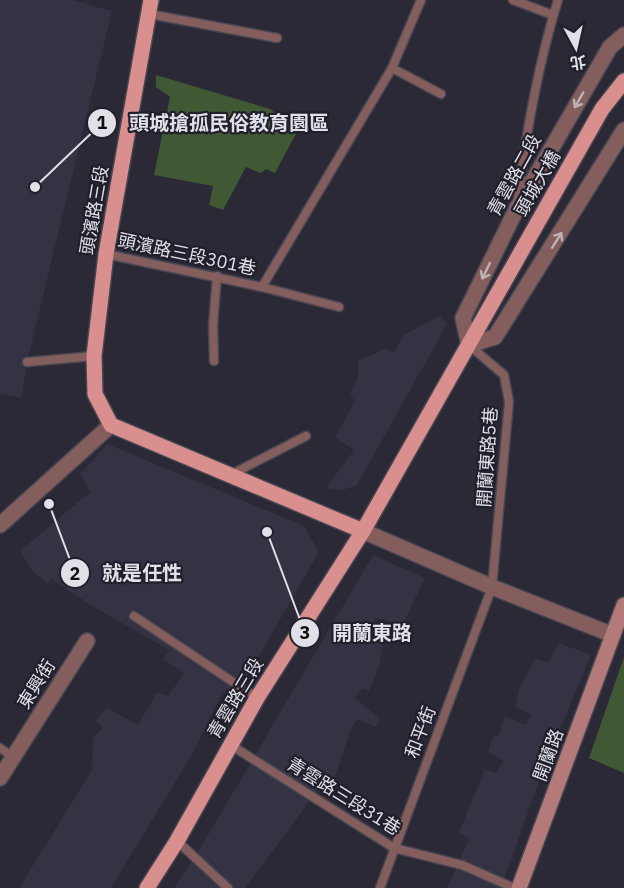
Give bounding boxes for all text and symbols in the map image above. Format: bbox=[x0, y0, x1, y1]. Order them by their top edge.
north arrow bbox=[546, 18, 606, 78]
text: 北 bbox=[569, 52, 587, 74]
one-way arrow bbox=[573, 91, 585, 108]
callout: 頭城搶孤民俗教育園區 bbox=[87, 104, 341, 142]
text: 頭城搶孤民俗教育園區 bbox=[129, 109, 329, 136]
text: 1 bbox=[97, 111, 108, 134]
street label: 青雲路二段 bbox=[482, 130, 546, 220]
street label: 頭城大橋 bbox=[509, 146, 565, 220]
street label: 頭濱路三段 bbox=[75, 164, 113, 256]
street label: 頭濱路三段301巷 bbox=[116, 228, 258, 280]
one-way arrow bbox=[550, 231, 563, 248]
one-way arrow bbox=[480, 261, 492, 279]
street label: 開蘭東路5巷 bbox=[472, 406, 502, 508]
callout: 就是任性 bbox=[60, 554, 194, 592]
text: 就是任性 bbox=[102, 559, 182, 586]
text: 2 bbox=[70, 562, 80, 585]
callout: 開蘭東路 bbox=[290, 614, 424, 652]
text: 開蘭東路 bbox=[332, 619, 412, 646]
text: 3 bbox=[300, 621, 310, 644]
street label: 青雲路三段 bbox=[202, 654, 268, 742]
street label: 東興街 bbox=[12, 655, 60, 713]
street label: 和平街 bbox=[400, 703, 440, 761]
street label: 開蘭路 bbox=[528, 726, 568, 784]
street label: 青雲路三段31巷 bbox=[283, 752, 405, 840]

